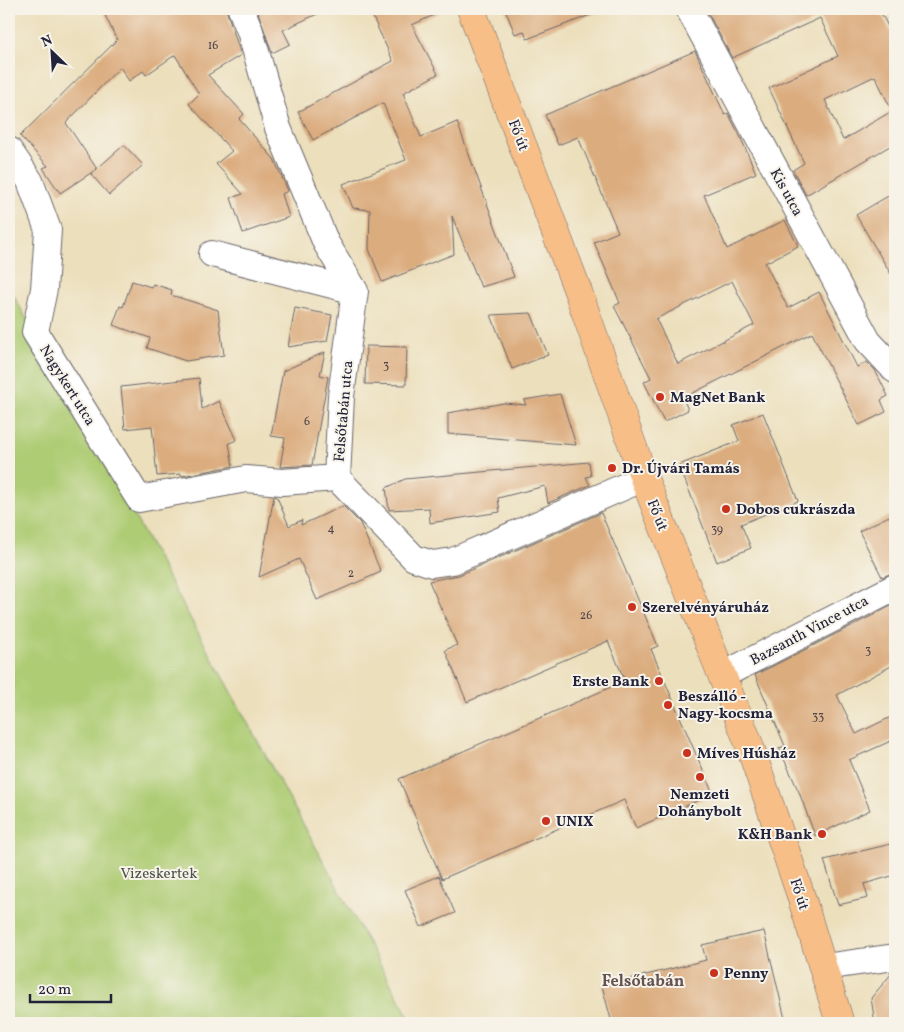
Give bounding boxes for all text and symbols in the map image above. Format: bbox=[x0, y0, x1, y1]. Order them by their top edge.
north arrow bbox=[28, 28, 78, 78]
text: N bbox=[39, 31, 56, 52]
house number: 16 bbox=[208, 38, 218, 54]
street label: Fő út bbox=[502, 117, 533, 154]
street label: Kis utca bbox=[764, 165, 807, 220]
street label: Nagykert utca bbox=[34, 341, 100, 430]
house number: 3 bbox=[383, 358, 389, 374]
street label: Felsőtabán utca bbox=[330, 360, 359, 463]
place label: MagNet Bank bbox=[670, 388, 765, 409]
marker: MagNet Bank bbox=[654, 391, 666, 403]
house number: 6 bbox=[304, 414, 310, 430]
place label: Dr. Újvári Tamás bbox=[622, 459, 740, 480]
marker: Dr. Újvári Tamás bbox=[606, 462, 618, 474]
street label: Fő út bbox=[641, 497, 672, 535]
place label: Dobos cukrászda bbox=[736, 500, 856, 521]
marker: Dobos cukrászda bbox=[720, 503, 732, 515]
house number: 4 bbox=[327, 521, 335, 537]
house number: 39 bbox=[711, 522, 723, 538]
house number: 2 bbox=[348, 566, 354, 582]
street label: Bazsanth Vince utca bbox=[747, 591, 873, 671]
place label: Szerelvényáruház bbox=[642, 598, 769, 619]
marker: Szerelvényáruház bbox=[626, 601, 638, 613]
house number: 26 bbox=[580, 608, 592, 624]
house number: 3 bbox=[865, 643, 871, 659]
place label: Erste Bank bbox=[572, 672, 649, 693]
marker: Erste Bank bbox=[653, 675, 665, 687]
place label: Beszálló - Nagy-kocsma bbox=[678, 687, 773, 725]
marker: Beszálló - Nagy-kocsma bbox=[662, 699, 674, 711]
house number: 33 bbox=[812, 709, 824, 725]
place label: Míves Húsház bbox=[697, 744, 796, 765]
marker: Míves Húsház bbox=[681, 747, 693, 759]
marker: Nemzeti Dohánybolt bbox=[694, 771, 706, 783]
place label: Nemzeti Dohánybolt bbox=[658, 785, 742, 823]
place label: UNIX bbox=[556, 812, 594, 833]
marker: UNIX bbox=[540, 815, 552, 827]
place label: K&H Bank bbox=[738, 825, 812, 846]
marker: K&H Bank bbox=[816, 828, 828, 840]
park label: Vizeskertek bbox=[121, 864, 197, 885]
street label: Fő út bbox=[784, 876, 814, 913]
place label: Penny bbox=[724, 964, 769, 985]
marker: Penny bbox=[708, 967, 720, 979]
district label: Felsőtabán bbox=[602, 971, 685, 993]
scale bar bbox=[30, 972, 111, 1004]
text: 20 m bbox=[38, 980, 71, 1001]

